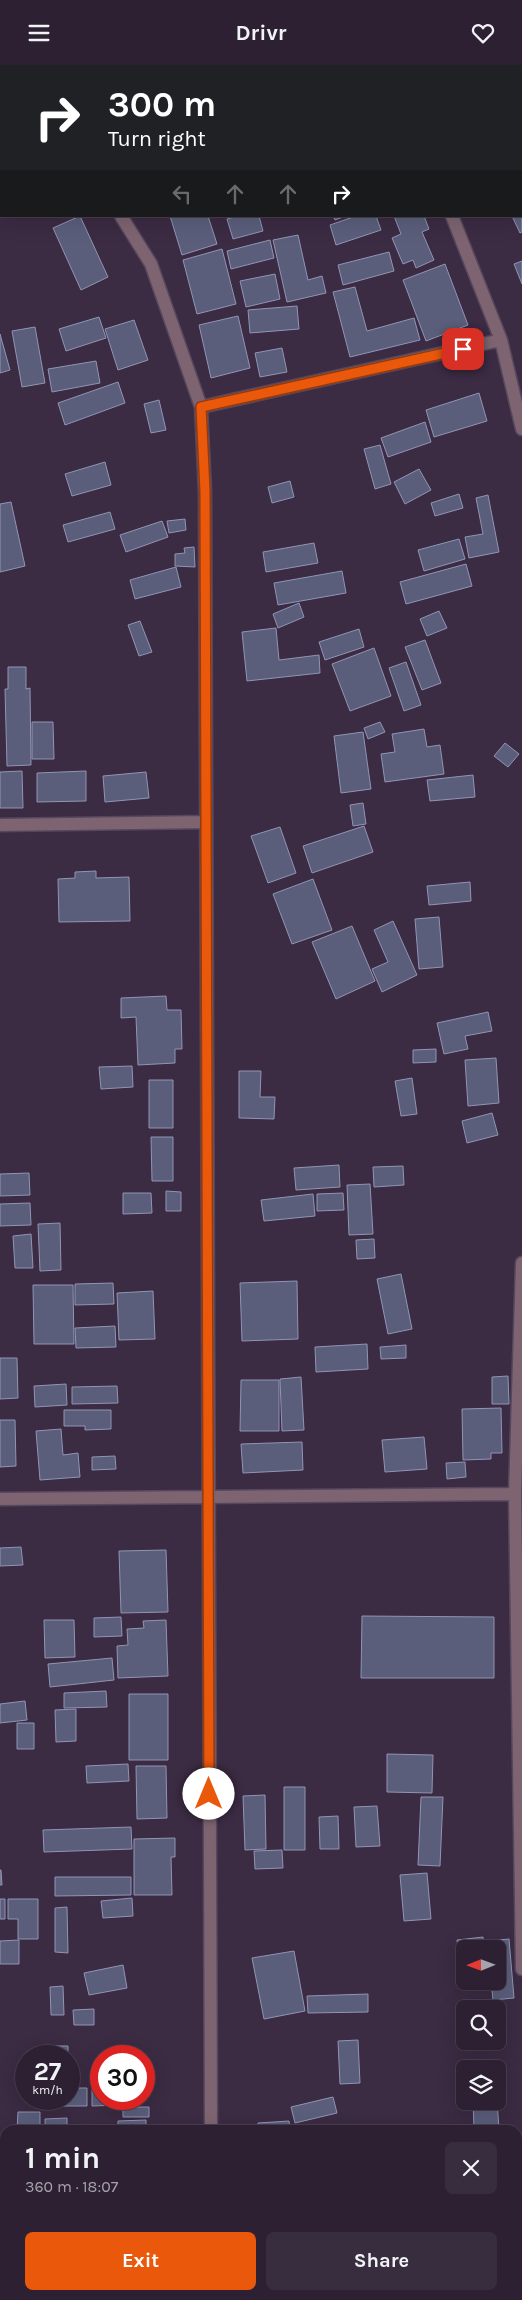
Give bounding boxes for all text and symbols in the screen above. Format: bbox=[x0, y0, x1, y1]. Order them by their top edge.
icon: menu bbox=[25, 19, 53, 47]
icon: heart bbox=[469, 19, 497, 47]
text: Drivr bbox=[235, 20, 287, 46]
text: 300 m bbox=[108, 84, 216, 125]
icon: right bbox=[25, 85, 90, 150]
text: Turn right bbox=[108, 126, 206, 152]
icon: left bbox=[168, 180, 196, 208]
icon: ahead bbox=[221, 180, 249, 208]
icon: ahead bbox=[274, 180, 302, 208]
icon: right bbox=[327, 180, 355, 208]
pin bbox=[442, 328, 484, 370]
icon: arrive bbox=[449, 335, 477, 363]
position arrow bbox=[182, 1767, 234, 1819]
north arrow bbox=[456, 1940, 506, 1990]
map controls bbox=[456, 1940, 506, 2110]
button: search bbox=[456, 2000, 506, 2050]
speed limit sign: 30 bbox=[90, 2045, 155, 2110]
text: 27 bbox=[34, 2057, 61, 2086]
button: layers bbox=[456, 2060, 506, 2110]
text: km/h bbox=[32, 2083, 63, 2097]
text: 1 min bbox=[25, 2140, 100, 2176]
button: close bbox=[445, 2142, 497, 2194]
text: 360 m · 18:07 bbox=[25, 2177, 118, 2196]
button: Exit bbox=[25, 2232, 256, 2290]
button: Share bbox=[266, 2232, 497, 2290]

